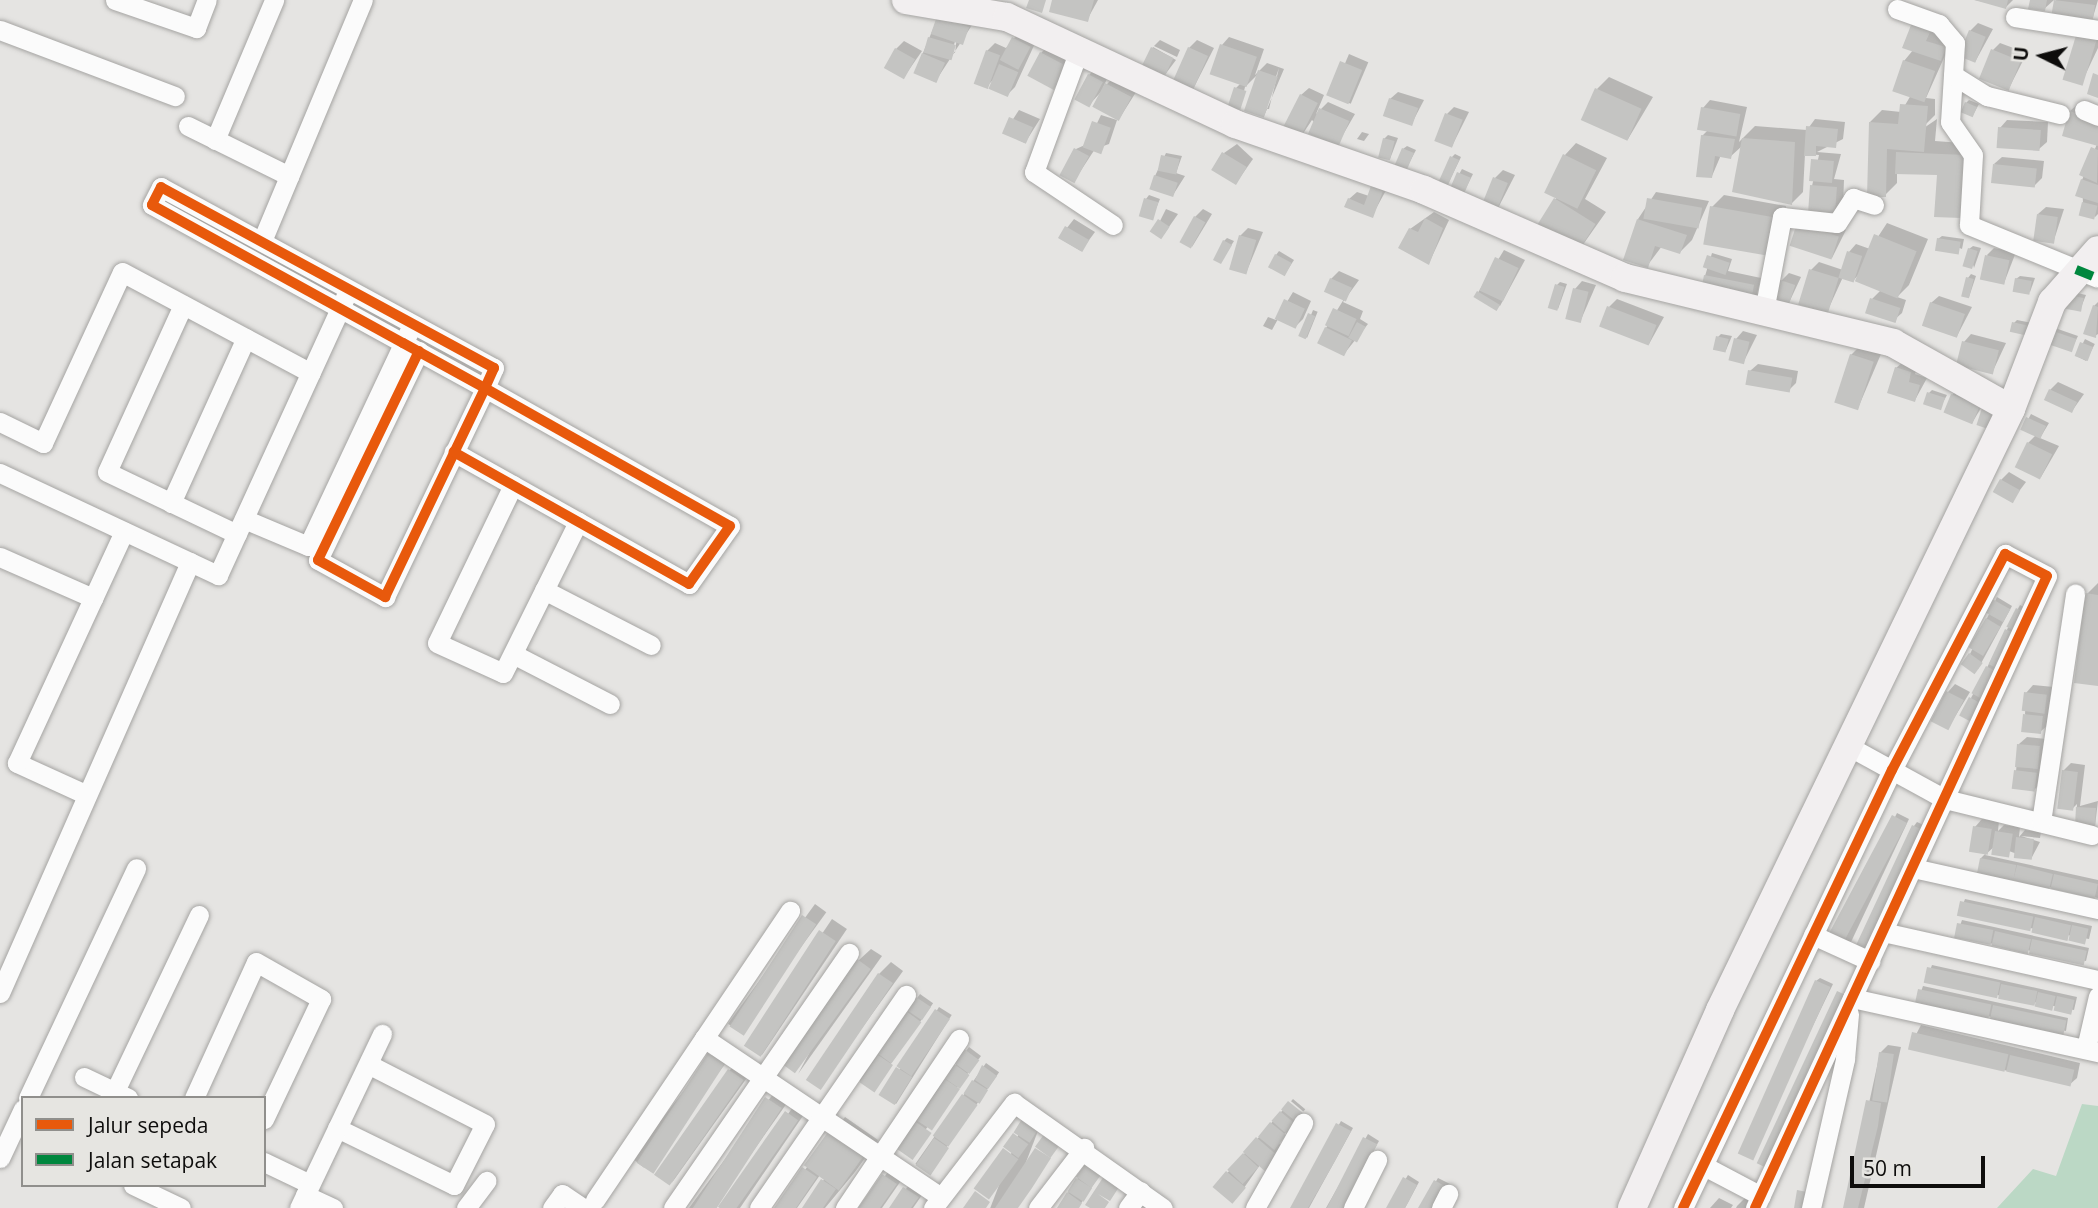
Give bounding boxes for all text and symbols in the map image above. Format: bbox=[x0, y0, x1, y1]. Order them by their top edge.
north arrow bbox=[2007, 21, 2077, 91]
text: U bbox=[2007, 45, 2035, 62]
legend bbox=[21, 1096, 266, 1187]
text: Jalur sepeda bbox=[88, 1111, 208, 1139]
scale bar bbox=[1853, 1142, 1988, 1186]
text: Jalan setapak bbox=[88, 1146, 217, 1174]
text: 50 m bbox=[1863, 1154, 1912, 1182]

